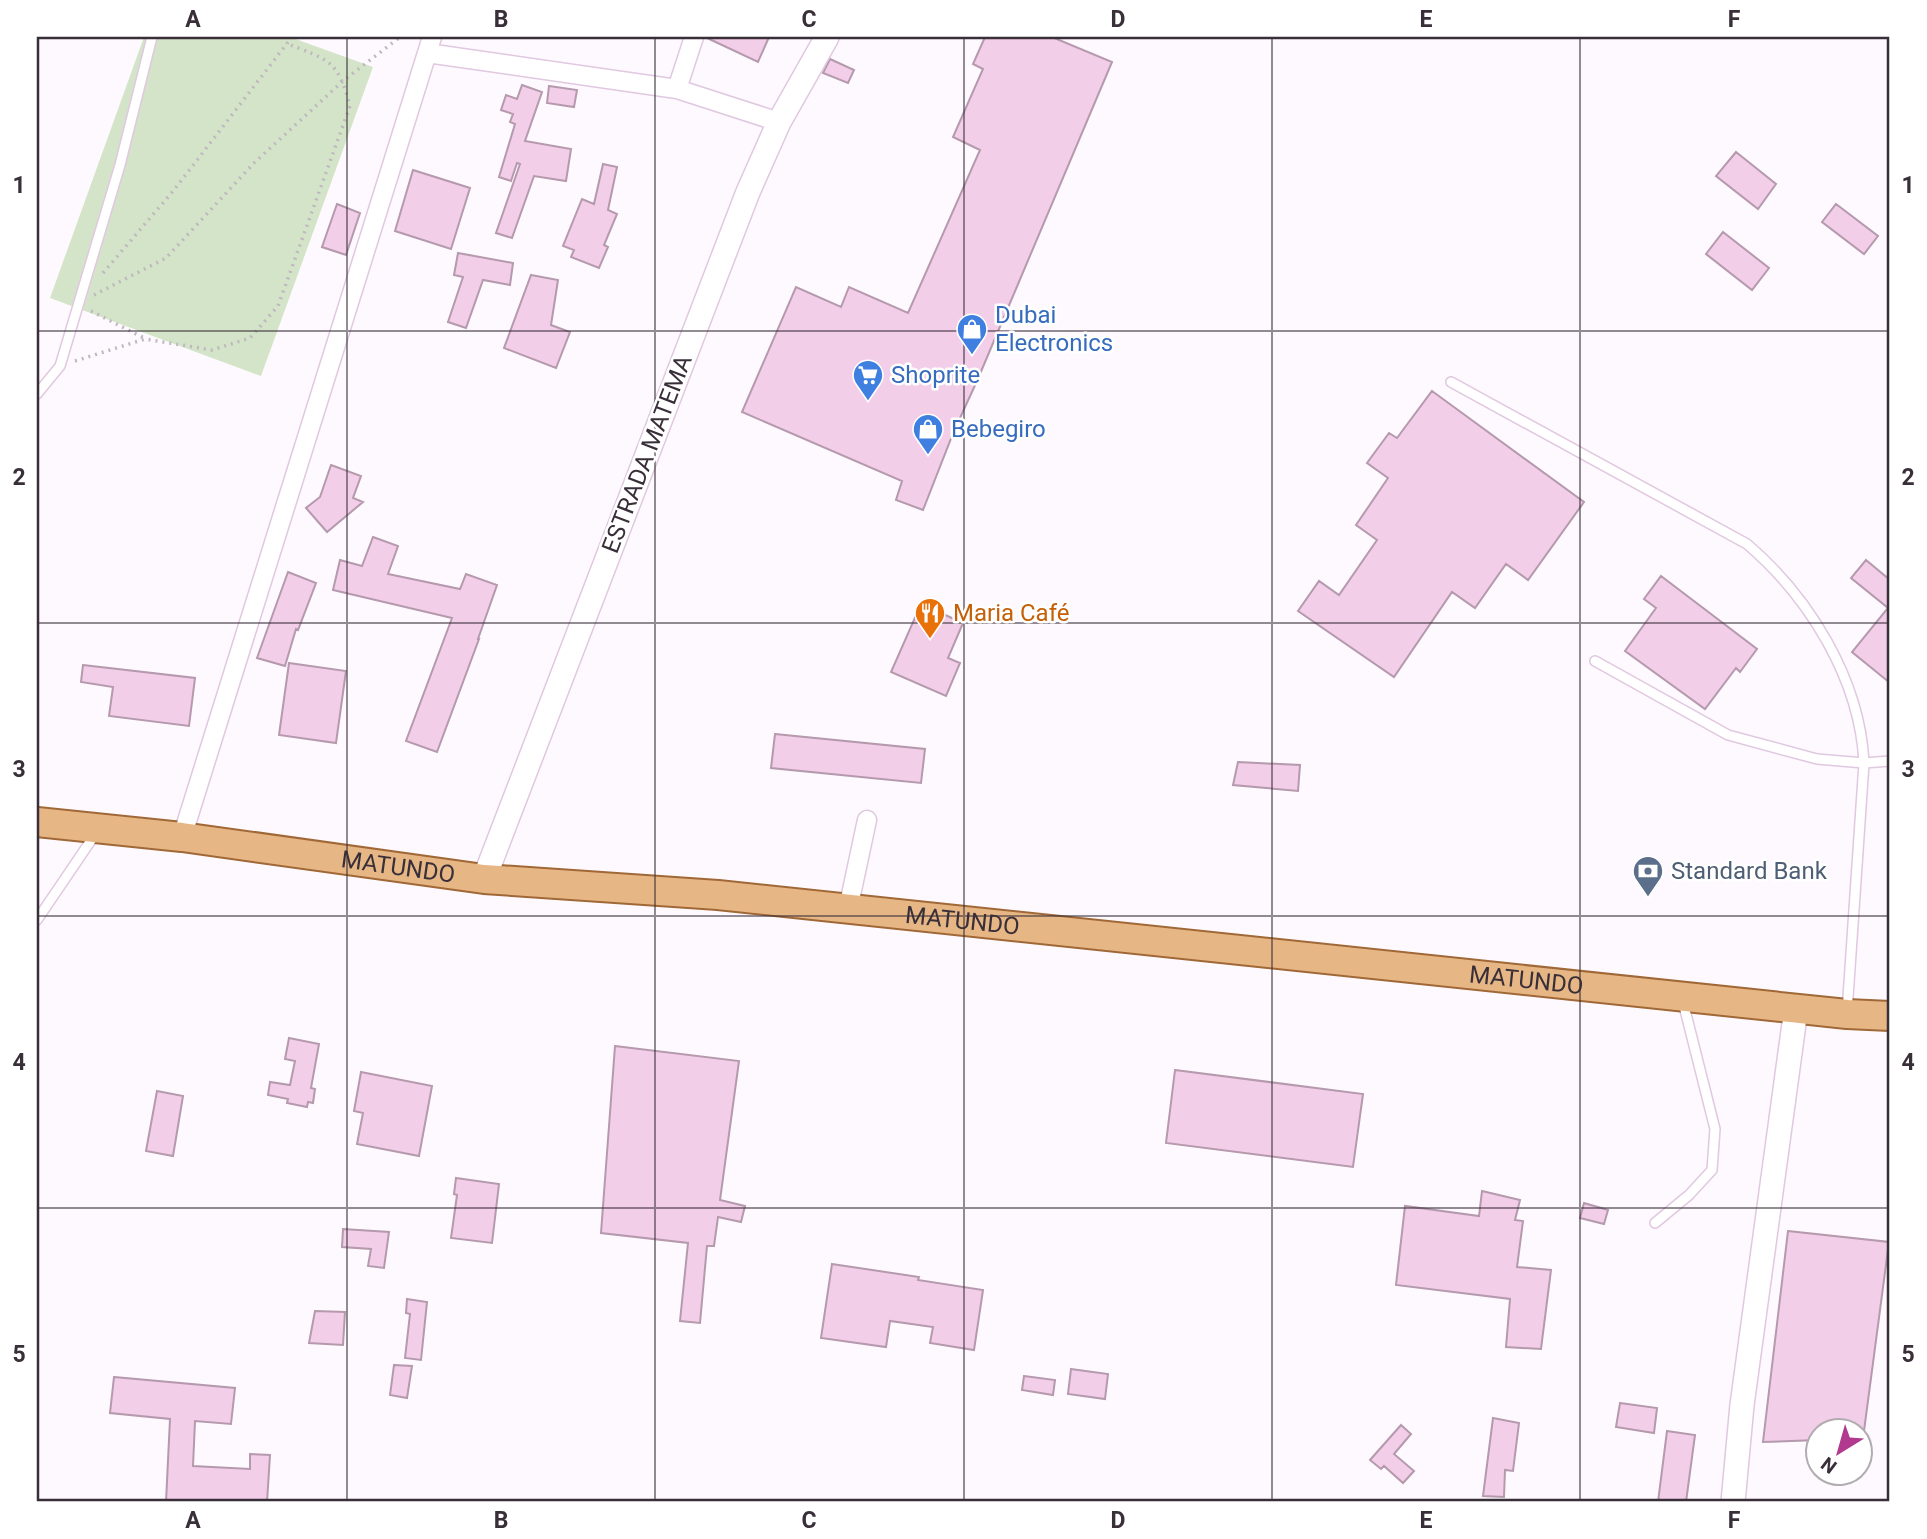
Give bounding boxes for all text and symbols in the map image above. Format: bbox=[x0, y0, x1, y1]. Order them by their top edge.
text: A bbox=[185, 6, 201, 33]
text: B bbox=[494, 6, 508, 33]
text: C bbox=[801, 6, 817, 33]
text: D bbox=[1111, 6, 1125, 33]
text: E bbox=[1420, 6, 1433, 33]
text: F bbox=[1728, 6, 1741, 33]
text: 1 bbox=[12, 172, 26, 199]
text: 1 bbox=[1901, 172, 1915, 199]
place label: Dubai Electronics bbox=[995, 301, 1113, 357]
shop icon: Dubai Electronics bbox=[955, 312, 989, 356]
street label: ESTRADA MATEMA bbox=[596, 351, 698, 557]
supermarket icon: Shoprite bbox=[851, 358, 885, 402]
place label: Shoprite bbox=[891, 361, 980, 389]
shop icon: Bebegiro bbox=[911, 412, 945, 456]
place label: Bebegiro bbox=[951, 415, 1046, 443]
text: 2 bbox=[12, 464, 26, 491]
text: 2 bbox=[1901, 464, 1915, 491]
restaurant icon: Maria Café bbox=[913, 596, 947, 640]
place label: Maria Café bbox=[953, 599, 1069, 627]
text: 3 bbox=[12, 756, 26, 783]
text: 3 bbox=[1901, 756, 1915, 783]
street label: MATUNDO bbox=[339, 845, 457, 889]
bank icon: Standard Bank bbox=[1631, 854, 1665, 898]
place label: Standard Bank bbox=[1671, 857, 1828, 885]
street label: MATUNDO bbox=[904, 901, 1021, 941]
street label: MATUNDO bbox=[1468, 960, 1585, 1000]
text: 4 bbox=[12, 1049, 26, 1076]
text: 4 bbox=[1901, 1049, 1915, 1076]
text: 5 bbox=[12, 1341, 26, 1368]
text: 5 bbox=[1901, 1341, 1915, 1368]
north arrow bbox=[1804, 1416, 1874, 1486]
text: N bbox=[1817, 1452, 1841, 1478]
text: A bbox=[185, 1507, 201, 1534]
text: B bbox=[494, 1507, 508, 1534]
text: C bbox=[801, 1507, 817, 1534]
text: D bbox=[1111, 1507, 1125, 1534]
text: E bbox=[1420, 1507, 1433, 1534]
text: F bbox=[1728, 1507, 1741, 1534]

